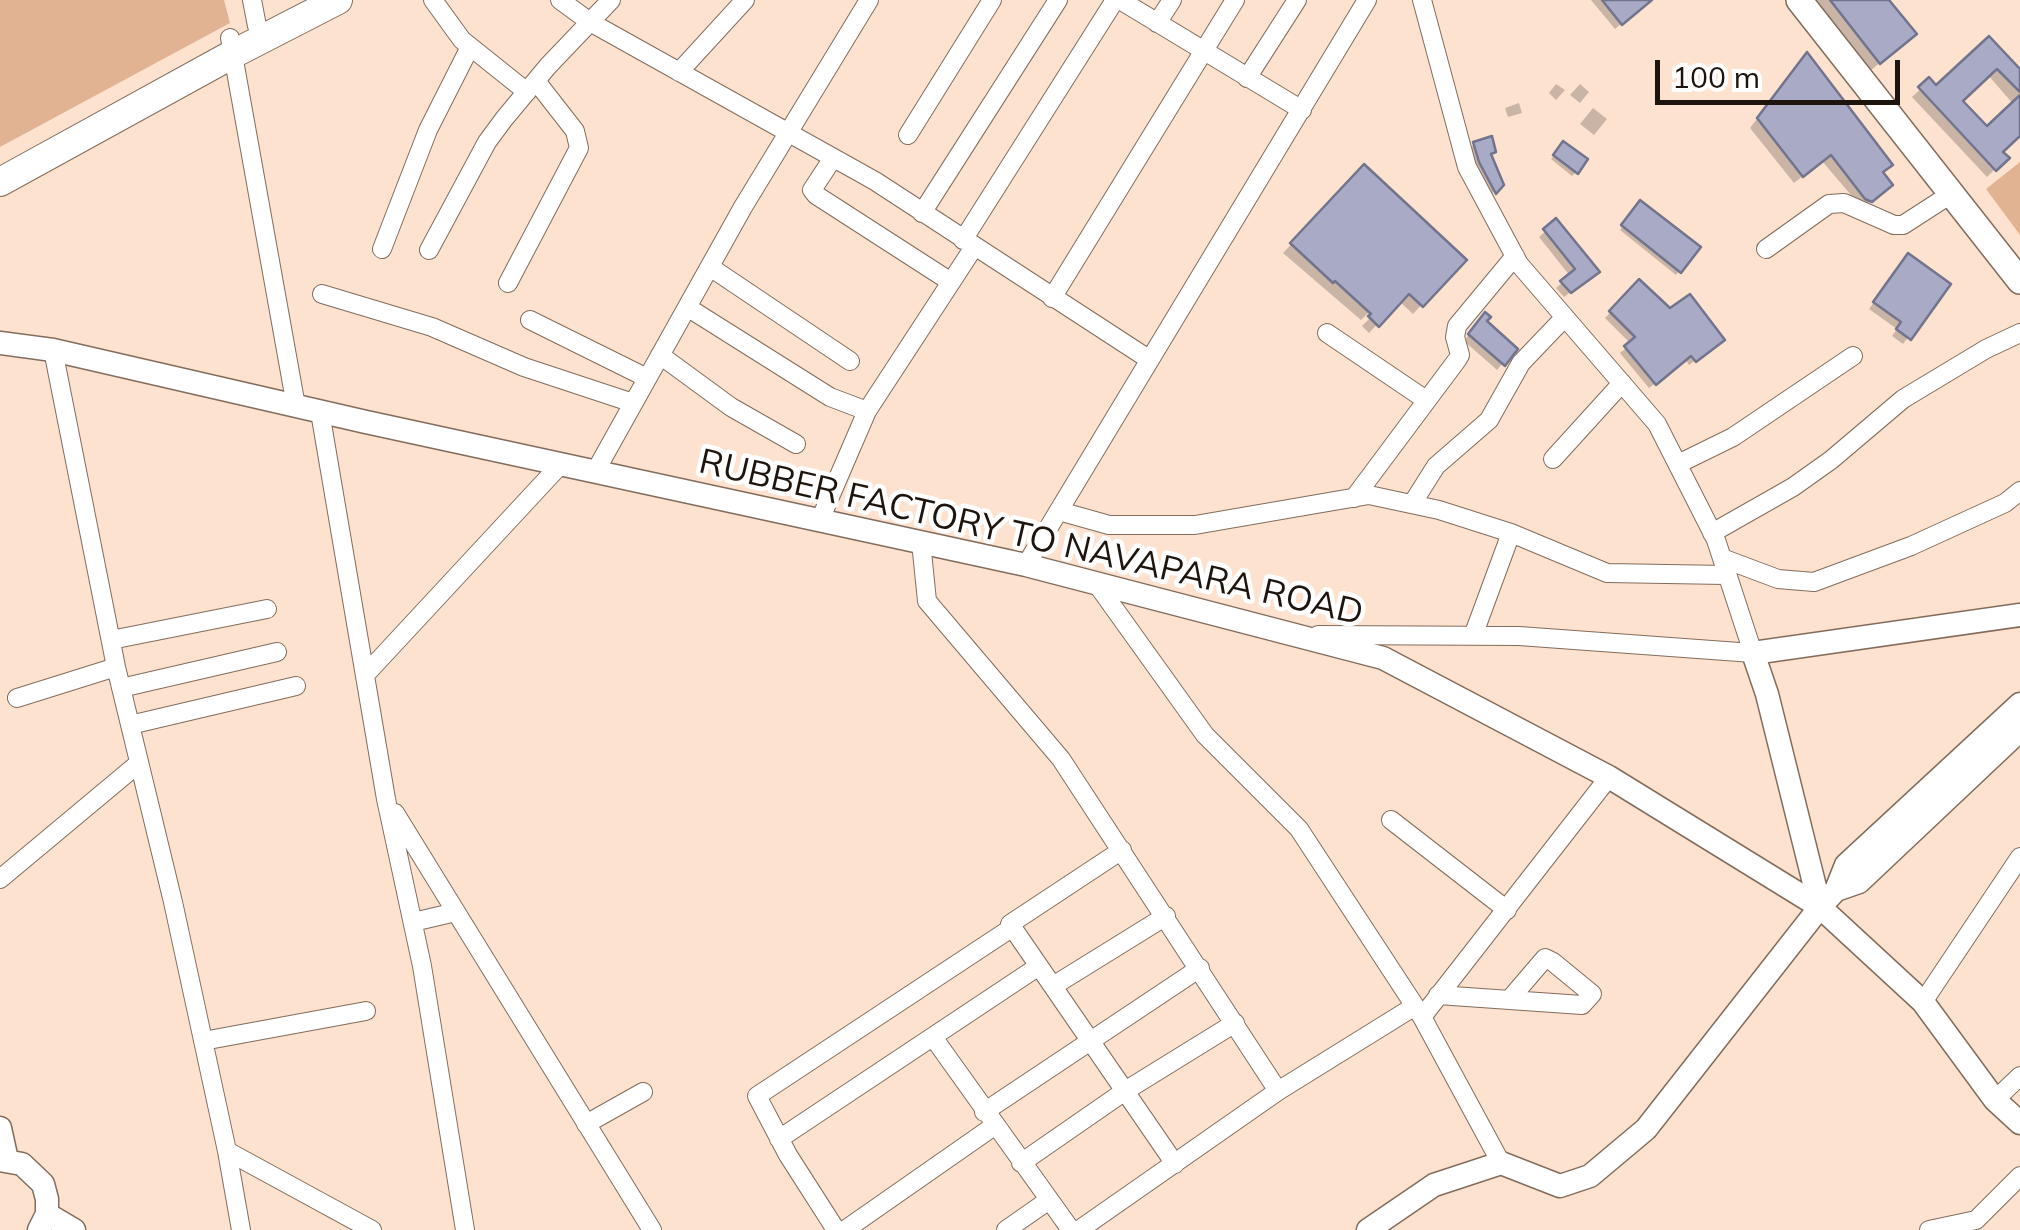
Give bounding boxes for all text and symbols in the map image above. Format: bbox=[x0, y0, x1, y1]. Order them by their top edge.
scale bar bbox=[1660, 40, 1905, 102]
text: 100 m bbox=[1672, 58, 1760, 96]
street label: RUBBER FACTORY TO NAVAPARA ROAD bbox=[695, 441, 1367, 635]

